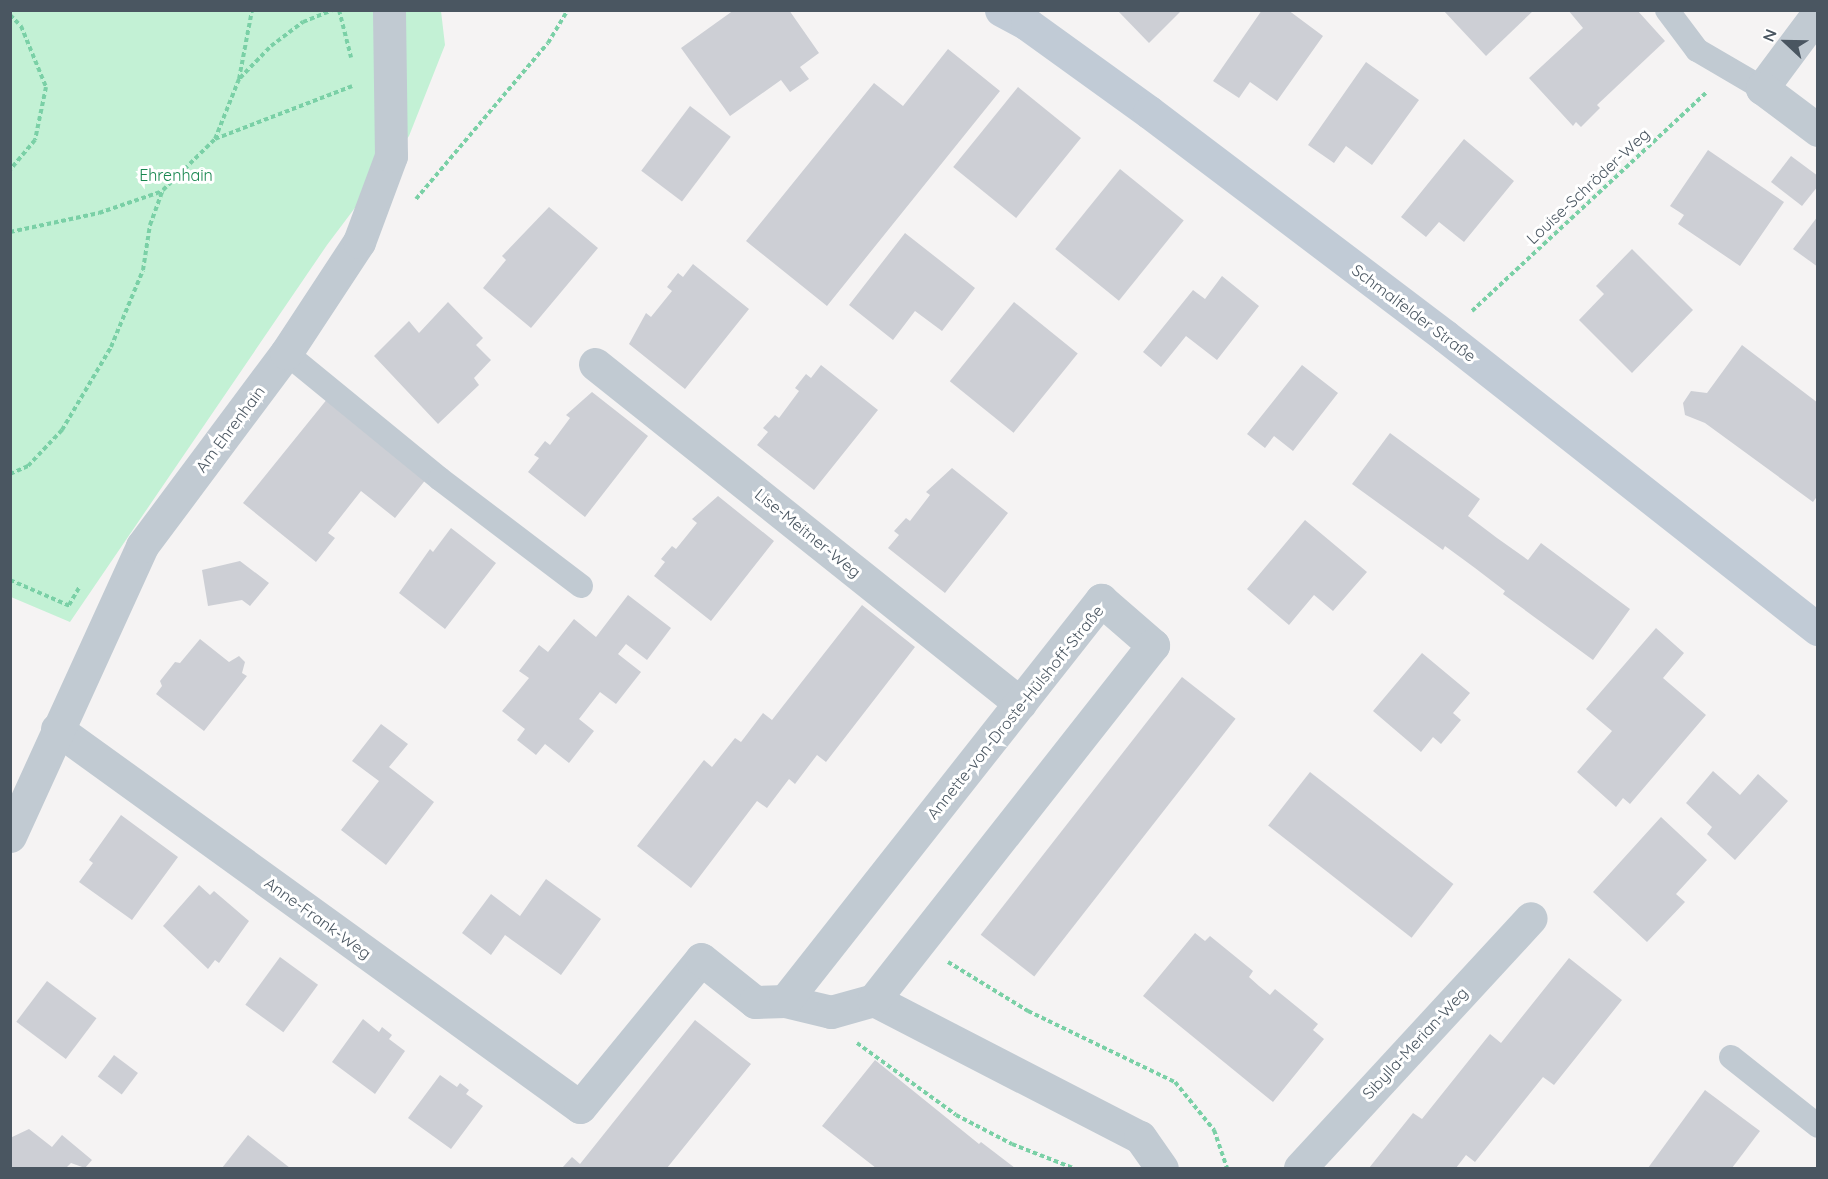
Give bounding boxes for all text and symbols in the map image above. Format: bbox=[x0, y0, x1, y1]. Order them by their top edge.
north arrow bbox=[1756, 12, 1816, 72]
text: N bbox=[1758, 26, 1781, 44]
street label: Louise-Schröder-Weg bbox=[1523, 124, 1653, 248]
park label: Ehrenhain bbox=[139, 165, 213, 185]
street label: Schmalfelder Straße bbox=[1348, 260, 1480, 366]
street label: Am Ehrenhain bbox=[191, 382, 269, 476]
street label: Lise-Meitner-Weg bbox=[751, 484, 865, 582]
street label: Annette-von-Droste-Hülshoff-Straße bbox=[923, 601, 1107, 823]
street label: Anne-Frank-Weg bbox=[261, 873, 375, 963]
street label: Sibylla-Merian-Weg bbox=[1358, 983, 1472, 1103]

